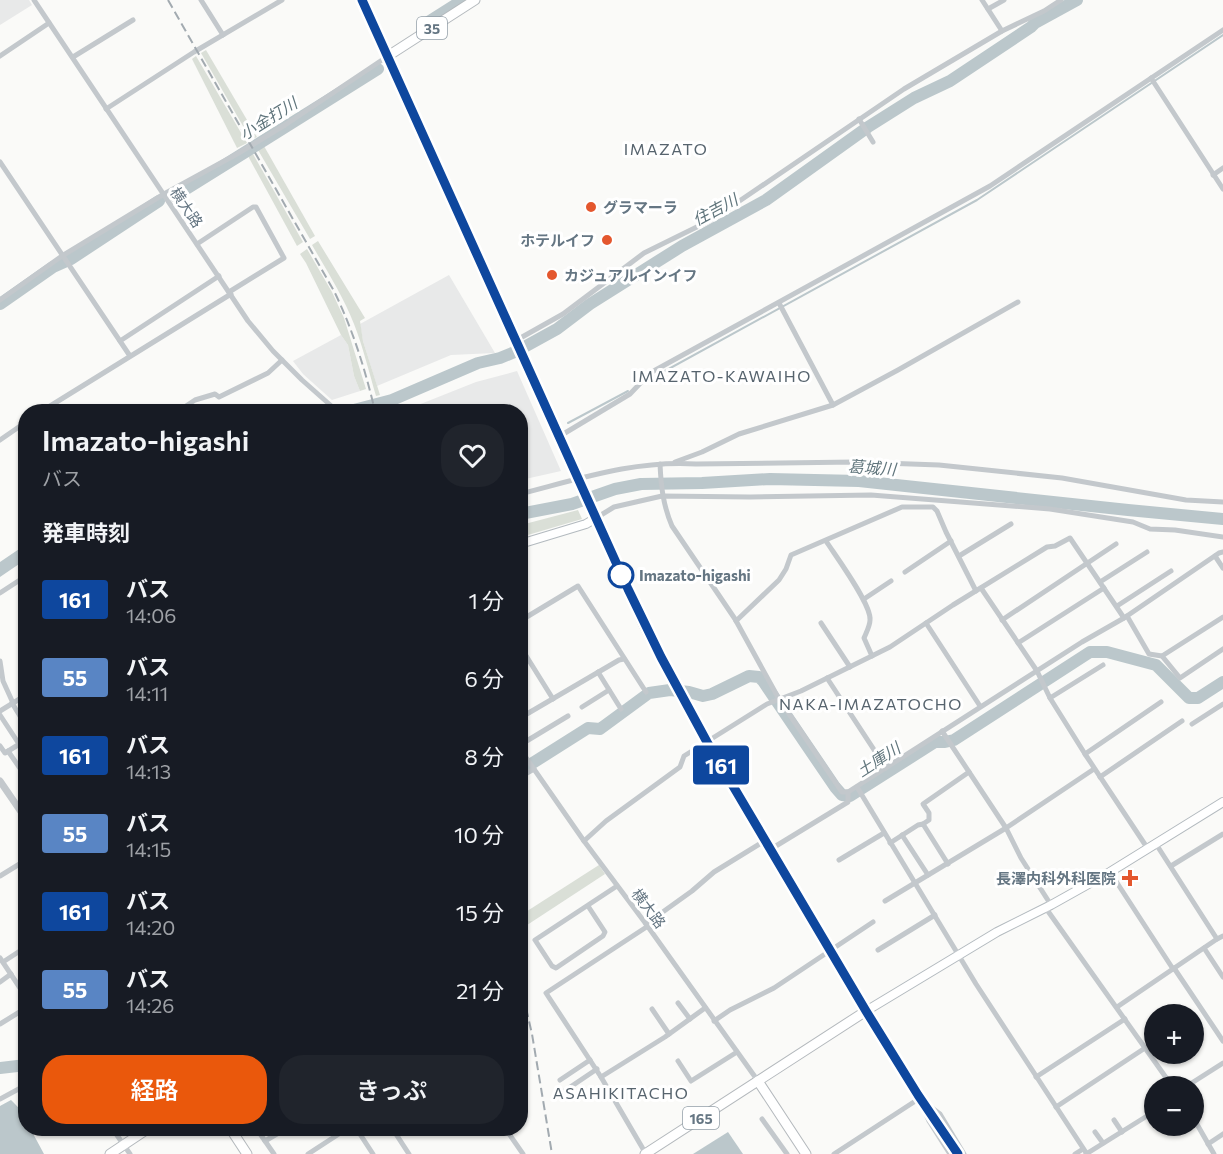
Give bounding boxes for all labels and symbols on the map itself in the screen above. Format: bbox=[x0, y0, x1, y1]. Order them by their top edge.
road number: 35 bbox=[417, 17, 447, 39]
water label: 小金打川 bbox=[236, 92, 302, 143]
district label: IMAZATO bbox=[624, 139, 708, 158]
street label: 横大路 bbox=[167, 183, 207, 231]
water label: 住吉川 bbox=[689, 188, 742, 229]
place label: グラマーラ bbox=[603, 198, 678, 216]
marker: グラマーラ bbox=[584, 200, 598, 214]
place label: ホテルイフ bbox=[520, 231, 595, 249]
marker: ホテルイフ bbox=[600, 233, 614, 247]
place label: カジュアルインイフ bbox=[564, 266, 698, 284]
marker: カジュアルインイフ bbox=[545, 268, 559, 282]
district label: IMAZATO-KAWAIHO bbox=[632, 366, 812, 385]
water label: 葛城川 bbox=[847, 456, 899, 478]
marker: Imazato-higashi bbox=[608, 562, 634, 588]
place label: Imazato-higashi bbox=[639, 566, 751, 584]
district label: NAKA-IMAZATOCHO bbox=[779, 694, 963, 713]
water label: 土庫川 bbox=[853, 737, 905, 780]
line badge: 161 bbox=[686, 746, 756, 784]
place label: 長澤内科外科医院 bbox=[996, 869, 1116, 887]
marker: 長澤内科外科医院 bbox=[1121, 869, 1139, 887]
street label: 横大路 bbox=[628, 885, 670, 931]
district label: ASAHIKITACHO bbox=[553, 1083, 689, 1102]
road number: 165 bbox=[683, 1107, 719, 1129]

